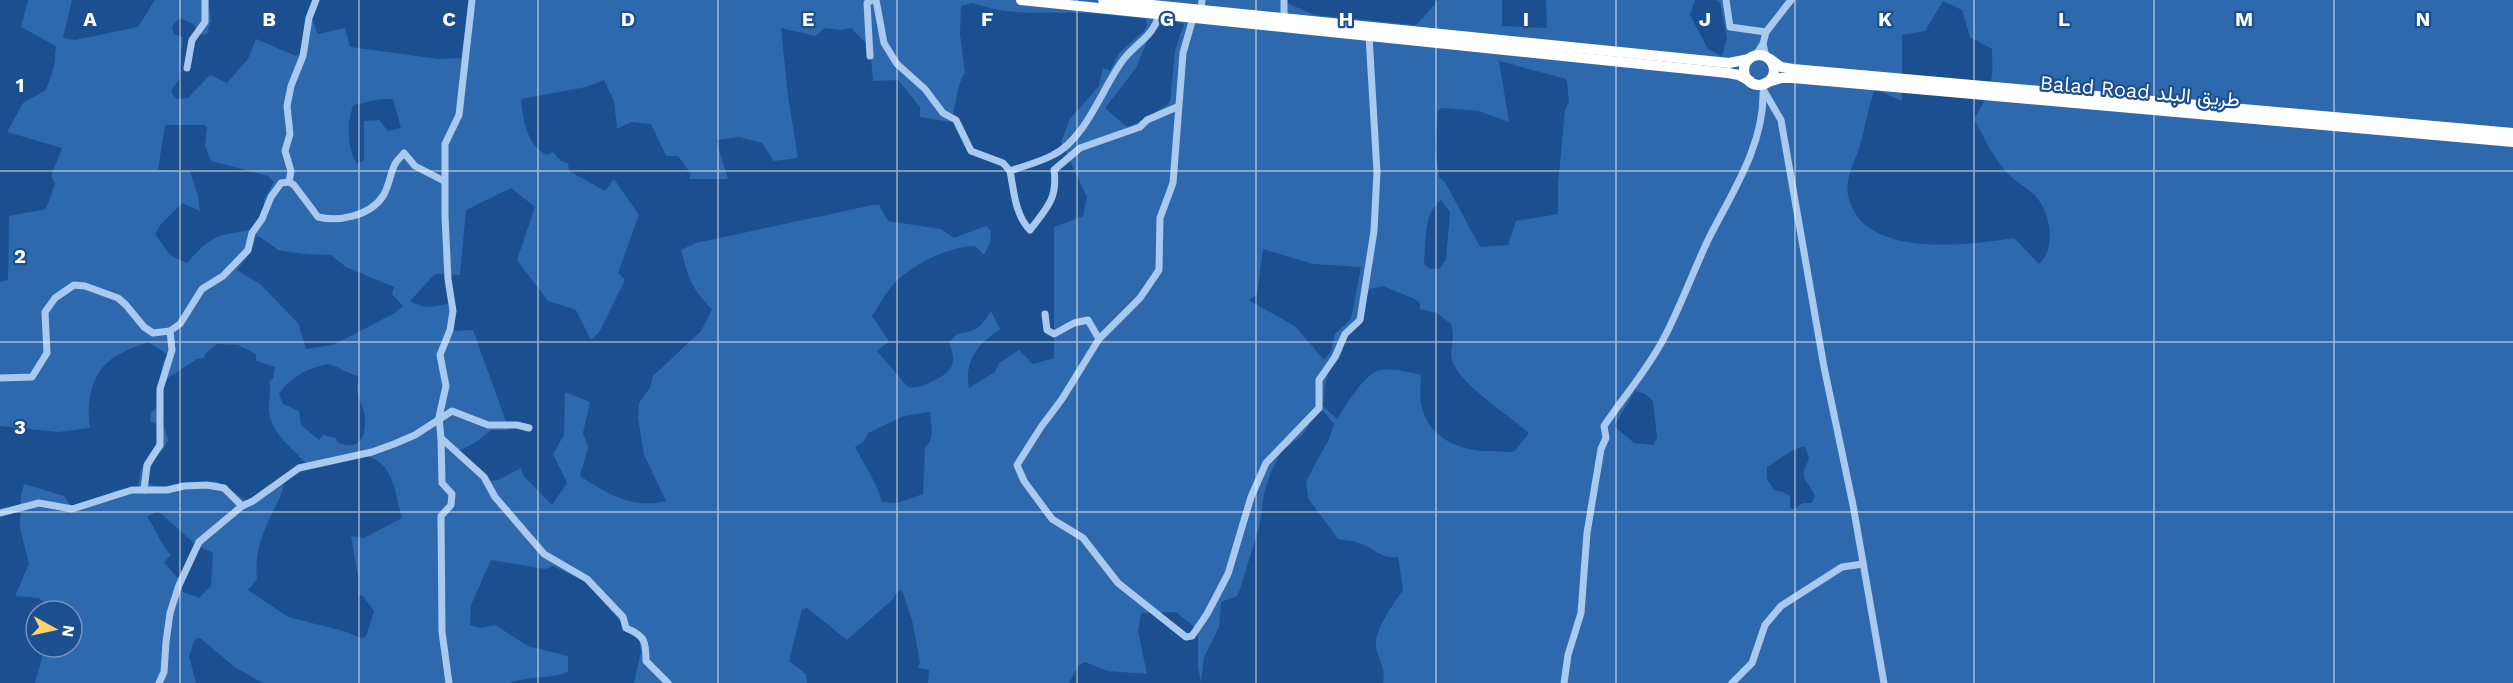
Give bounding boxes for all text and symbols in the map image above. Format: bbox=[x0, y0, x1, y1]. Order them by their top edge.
text: A bbox=[83, 7, 97, 31]
text: B bbox=[262, 7, 276, 31]
text: C bbox=[442, 7, 456, 31]
text: D bbox=[621, 7, 635, 31]
text: E bbox=[802, 7, 814, 31]
text: F bbox=[981, 7, 993, 31]
text: G bbox=[1160, 7, 1174, 31]
text: H bbox=[1339, 7, 1353, 31]
text: I bbox=[1523, 7, 1529, 31]
text: J bbox=[1699, 7, 1711, 31]
text: K bbox=[1878, 7, 1892, 31]
text: L bbox=[2058, 7, 2070, 31]
text: M bbox=[2235, 7, 2253, 31]
text: N bbox=[2416, 7, 2430, 31]
street label: Balad Road طريق البلد bbox=[2039, 70, 2241, 113]
text: 1 bbox=[16, 73, 24, 97]
text: 2 bbox=[14, 244, 26, 268]
text: 3 bbox=[14, 415, 26, 439]
north arrow bbox=[24, 599, 84, 659]
text: N bbox=[58, 624, 79, 638]

